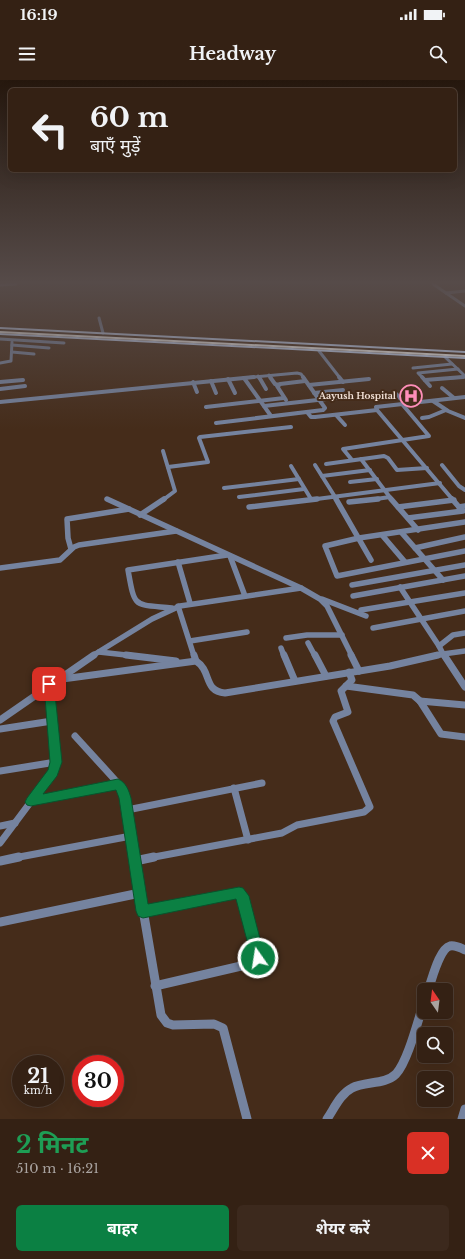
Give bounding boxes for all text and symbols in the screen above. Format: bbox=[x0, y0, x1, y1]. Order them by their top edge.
text: 16:19 bbox=[20, 5, 58, 24]
icon: menu bbox=[16, 43, 38, 65]
text: Headway bbox=[189, 43, 276, 65]
icon: search bbox=[427, 43, 449, 65]
text: 60 m bbox=[90, 100, 168, 135]
icon: left bbox=[24, 104, 76, 156]
text: बाएँ मुड़ें bbox=[90, 135, 140, 157]
hospital icon: Aayush Hospital bbox=[398, 383, 424, 409]
place label: Aayush Hospital bbox=[318, 390, 396, 401]
pin bbox=[32, 667, 66, 701]
icon: arrive bbox=[38, 673, 60, 695]
position arrow bbox=[237, 937, 279, 979]
north arrow bbox=[417, 983, 453, 1019]
map controls bbox=[417, 983, 453, 1107]
button: search bbox=[417, 1027, 453, 1063]
speed limit sign: 30 bbox=[72, 1055, 124, 1107]
text: 21 bbox=[27, 1064, 49, 1088]
button: layers bbox=[417, 1071, 453, 1107]
text: km/h bbox=[24, 1084, 52, 1097]
text: 2 मिनट bbox=[16, 1130, 88, 1159]
button: close bbox=[407, 1132, 449, 1174]
text: 510 m · 16:21 bbox=[16, 1160, 99, 1177]
button: बाहर bbox=[16, 1205, 229, 1251]
button: शेयर करें bbox=[237, 1205, 449, 1251]

